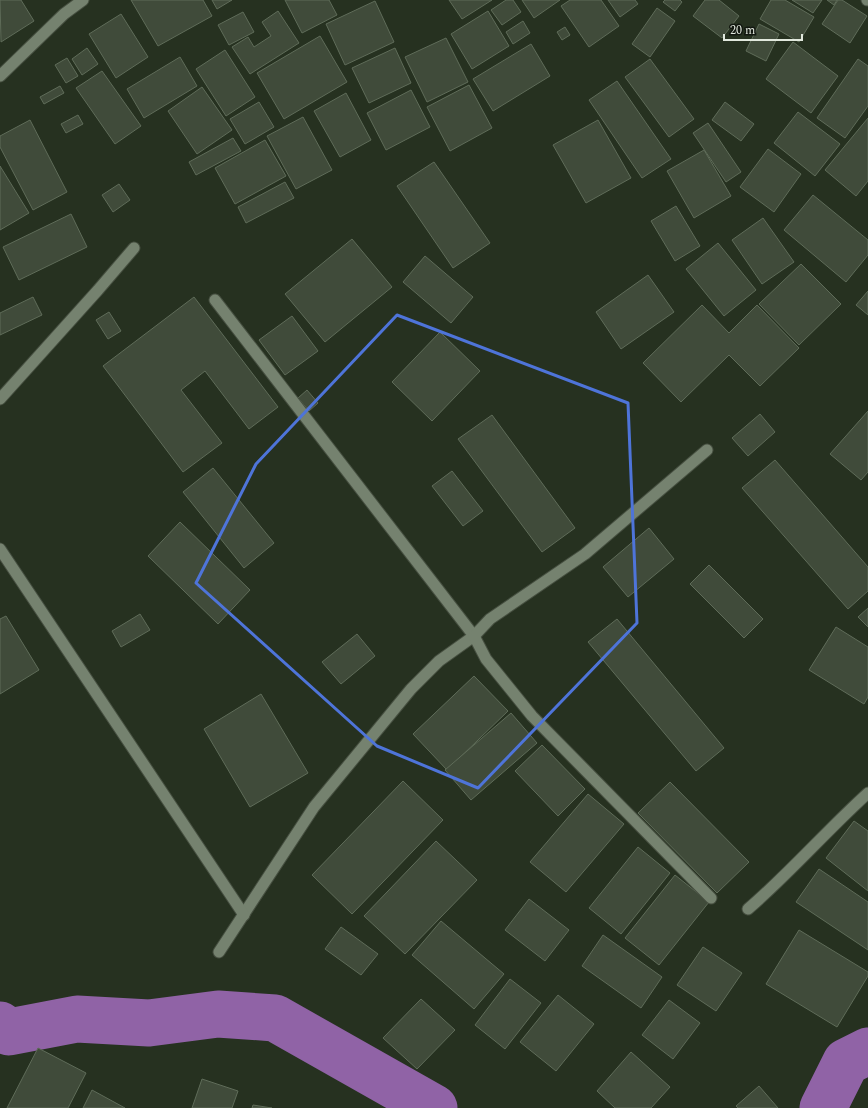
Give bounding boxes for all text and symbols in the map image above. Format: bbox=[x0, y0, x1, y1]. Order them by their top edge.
scale bar bbox=[724, 16, 802, 42]
text: 20 m bbox=[730, 21, 755, 40]

